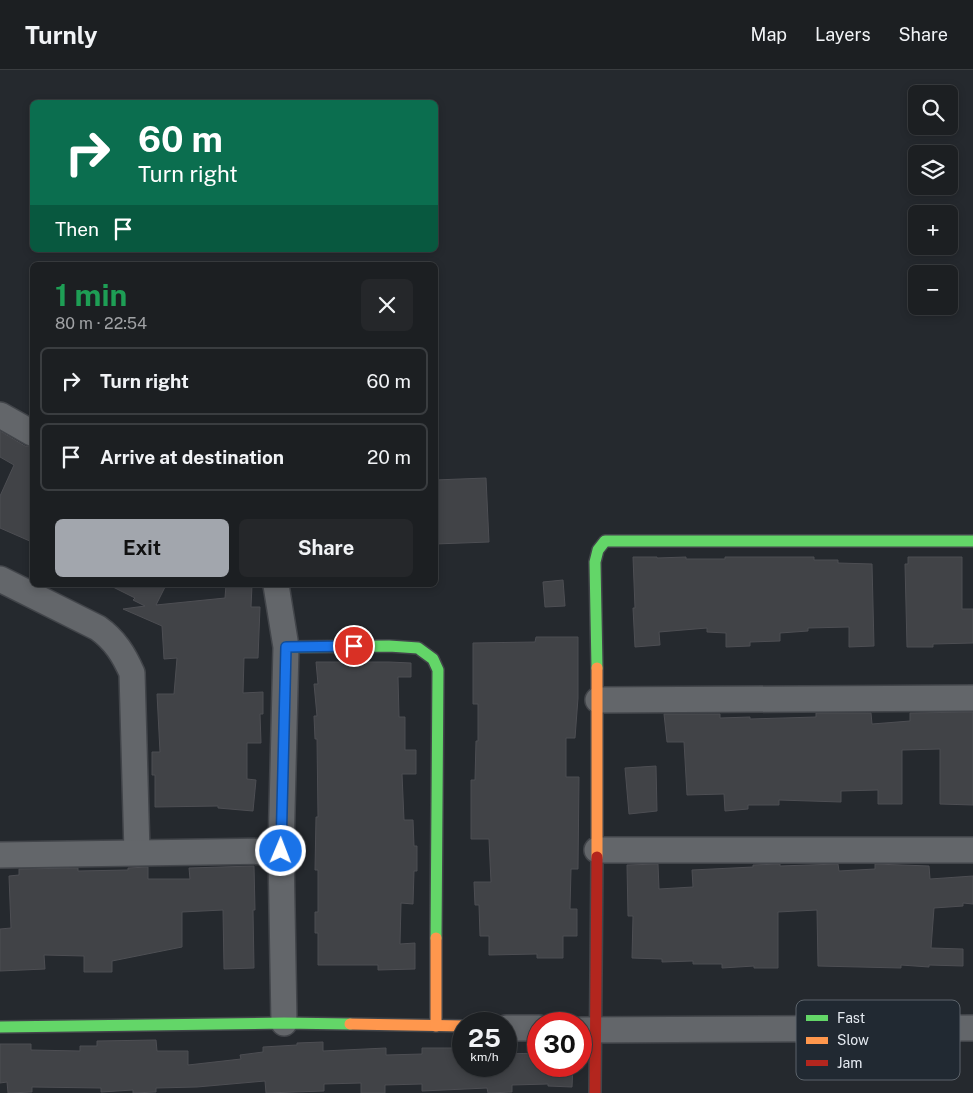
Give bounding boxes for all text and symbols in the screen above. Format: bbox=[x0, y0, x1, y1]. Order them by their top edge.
text: Turnly bbox=[25, 21, 98, 49]
text: Map bbox=[751, 24, 787, 45]
text: Layers bbox=[815, 24, 871, 45]
text: Share bbox=[899, 24, 948, 45]
map controls bbox=[908, 85, 958, 315]
button: search bbox=[908, 85, 958, 135]
text: 60 m bbox=[138, 119, 223, 160]
icon: right bbox=[55, 120, 120, 185]
button: layers bbox=[908, 145, 958, 195]
text: Turn right bbox=[138, 161, 238, 187]
button: + bbox=[908, 205, 958, 255]
icon: arrive bbox=[109, 215, 137, 243]
text: Then bbox=[55, 218, 99, 240]
button: − bbox=[908, 265, 958, 315]
text: 1 min bbox=[55, 277, 127, 313]
button: close bbox=[361, 279, 413, 331]
text: 80 m · 22:54 bbox=[55, 314, 147, 333]
icon: right bbox=[57, 367, 85, 395]
text: Turn right bbox=[100, 370, 189, 392]
text: 60 m bbox=[367, 370, 411, 392]
icon: arrive bbox=[57, 443, 85, 471]
text: Arrive at destination bbox=[100, 446, 284, 468]
text: 20 m bbox=[367, 446, 411, 468]
button: Exit bbox=[55, 519, 229, 577]
button: Share bbox=[239, 519, 413, 577]
pin bbox=[333, 625, 375, 667]
icon: arrive bbox=[340, 632, 368, 660]
position arrow bbox=[254, 824, 306, 876]
legend bbox=[796, 1000, 960, 1080]
text: Fast bbox=[837, 1010, 865, 1026]
speed limit sign: 30 bbox=[527, 1012, 592, 1077]
text: 25 bbox=[468, 1023, 501, 1053]
text: Slow bbox=[837, 1032, 869, 1048]
text: km/h bbox=[470, 1050, 499, 1064]
text: Jam bbox=[837, 1055, 862, 1071]

